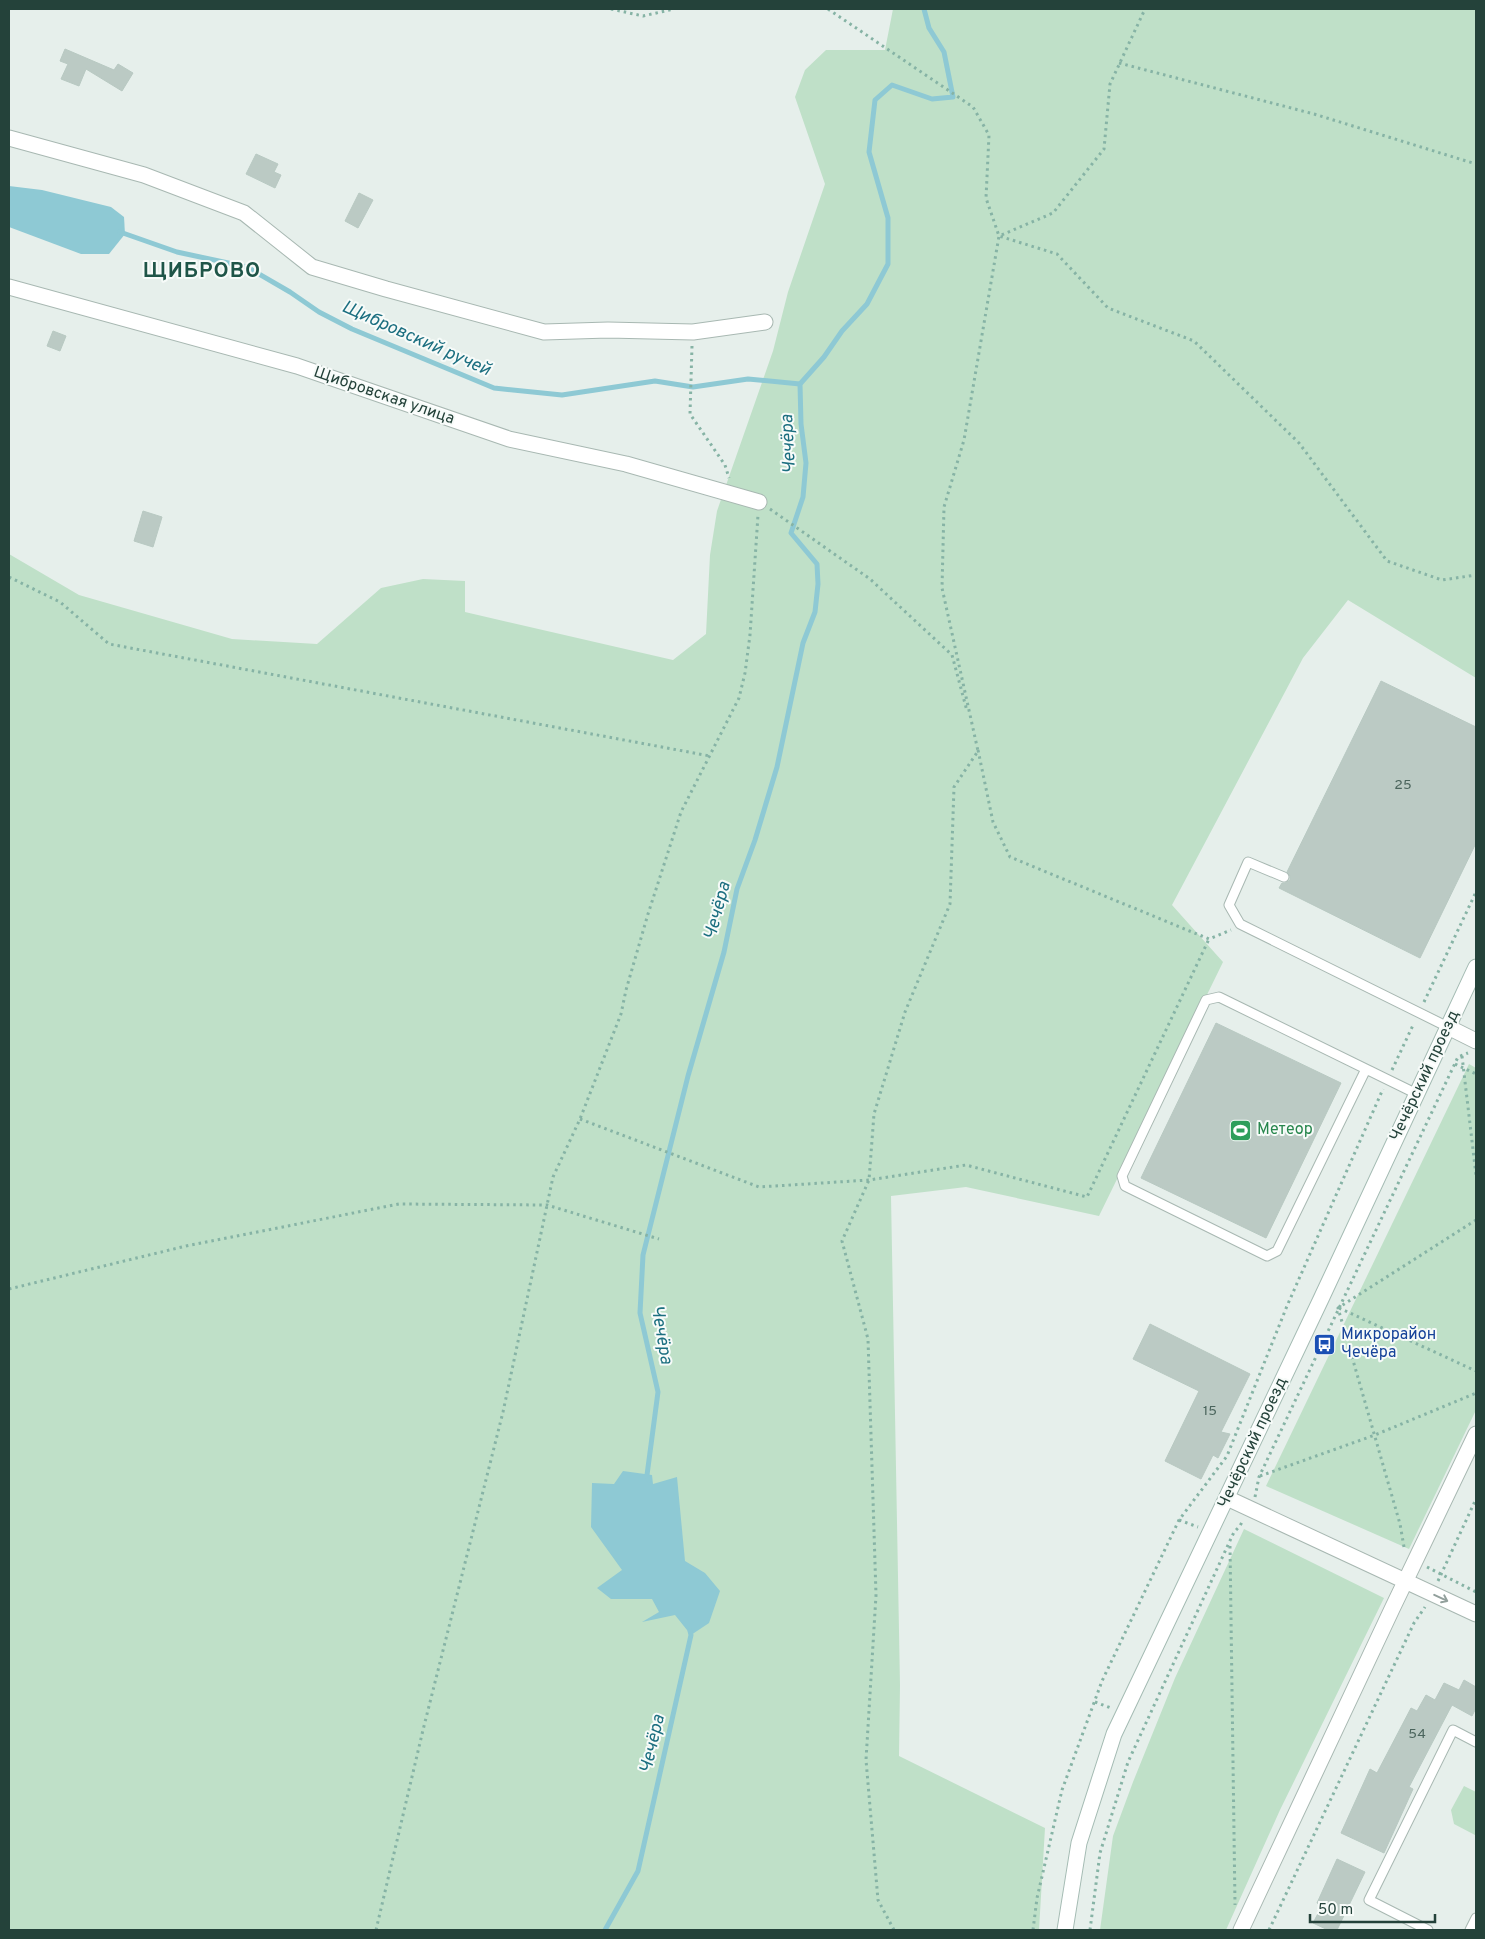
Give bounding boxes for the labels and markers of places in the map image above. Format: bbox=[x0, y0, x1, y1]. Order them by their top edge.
sports icon: Метеор bbox=[1229, 1118, 1253, 1142]
place label: Метеор bbox=[1257, 1120, 1313, 1140]
place label: Микрорайон Чечёра bbox=[1341, 1325, 1436, 1363]
bus stop icon: Микрорайон Чечёра bbox=[1313, 1332, 1337, 1356]

